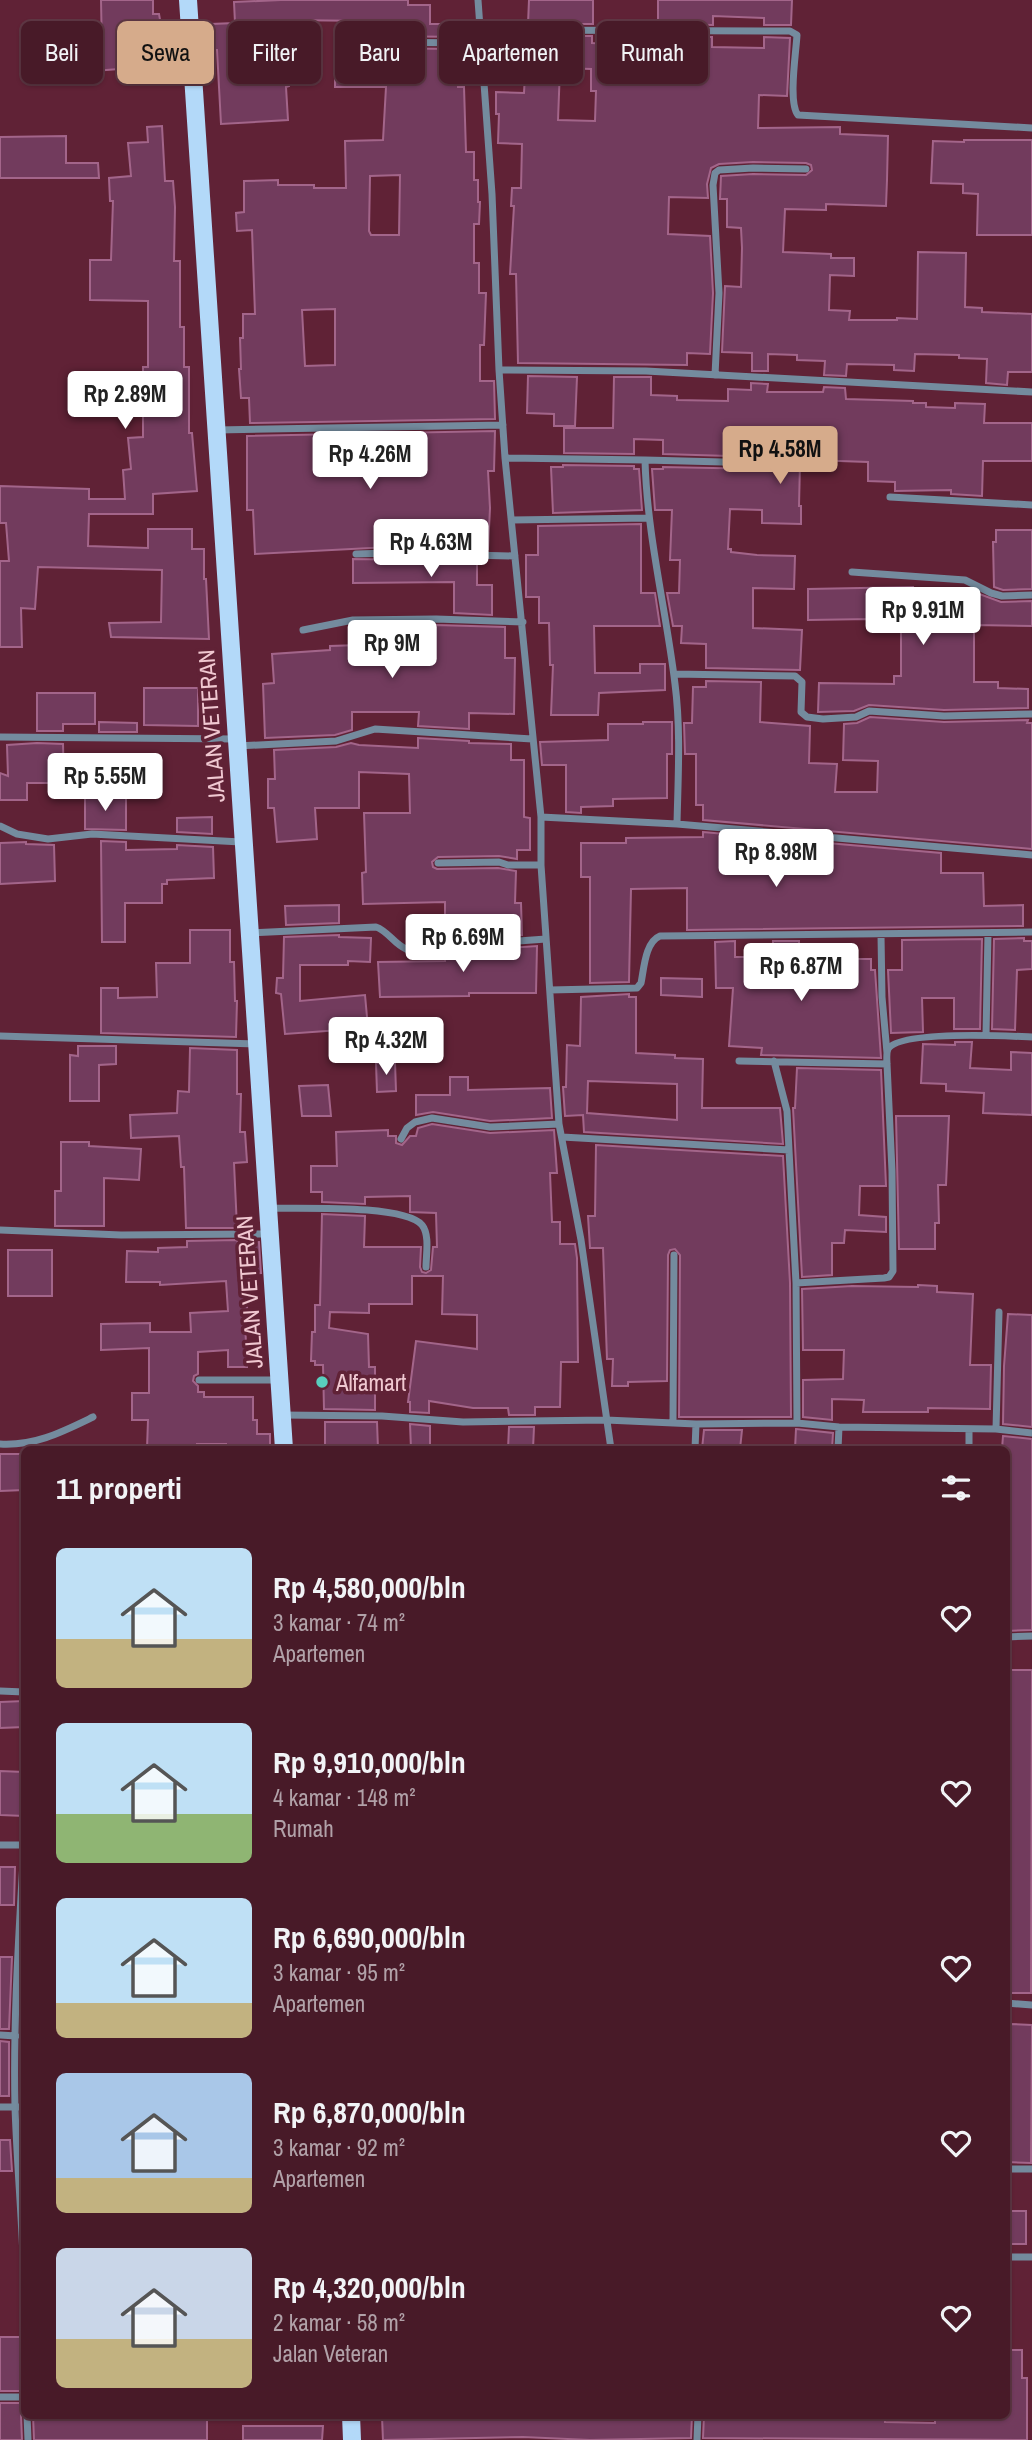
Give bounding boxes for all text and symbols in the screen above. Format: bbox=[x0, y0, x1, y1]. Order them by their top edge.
chip: Beli bbox=[21, 21, 103, 84]
chip: Sewa bbox=[117, 21, 214, 84]
chip: Filter bbox=[228, 21, 321, 84]
chip: Baru bbox=[335, 21, 425, 84]
chip: Apartemen bbox=[439, 21, 583, 84]
chip: Rumah bbox=[597, 21, 708, 84]
pin: Rp 2.89M bbox=[53, 372, 197, 431]
text: Rp 2.89M bbox=[84, 378, 166, 409]
pin: Rp 4.58M bbox=[708, 426, 852, 486]
pin: Rp 4.26M bbox=[298, 432, 442, 491]
text: Rp 4.58M bbox=[739, 433, 821, 464]
text: Rp 4.26M bbox=[329, 438, 411, 469]
pin: Rp 4.63M bbox=[359, 520, 503, 579]
text: Rp 4.63M bbox=[390, 526, 472, 557]
pin: Rp 9.91M bbox=[851, 588, 995, 647]
text: Rp 9.91M bbox=[882, 594, 964, 625]
pin: Rp 9M bbox=[343, 620, 441, 680]
text: Rp 9M bbox=[364, 627, 420, 658]
street label: JALAN VETERAN bbox=[190, 649, 232, 803]
pin: Rp 5.55M bbox=[33, 754, 177, 813]
text: Rp 5.55M bbox=[64, 760, 146, 791]
pin: Rp 8.98M bbox=[704, 830, 848, 889]
text: Rp 8.98M bbox=[735, 836, 817, 867]
pin: Rp 6.69M bbox=[391, 914, 535, 974]
text: Rp 6.69M bbox=[422, 921, 504, 952]
pin: Rp 6.87M bbox=[729, 944, 873, 1003]
text: Rp 6.87M bbox=[760, 950, 842, 981]
pin: Rp 4.32M bbox=[314, 1018, 458, 1077]
text: Rp 4.32M bbox=[345, 1024, 427, 1055]
street label: JALAN VETERAN bbox=[228, 1215, 270, 1369]
place label: Alfamart bbox=[335, 1367, 406, 1398]
marker: Alfamart bbox=[314, 1374, 330, 1390]
text: 11 properti bbox=[56, 1468, 182, 1508]
icon: filters bbox=[937, 1469, 975, 1507]
text: Rp 4,580,000/bln bbox=[273, 1567, 466, 1607]
icon: home bbox=[112, 1576, 196, 1660]
icon: heart bbox=[937, 1599, 975, 1637]
text: 3 kamar · 74 m² bbox=[273, 1607, 405, 1638]
text: Apartemen bbox=[273, 1638, 365, 1669]
text: Rp 9,910,000/bln bbox=[273, 1742, 466, 1782]
icon: home bbox=[112, 1751, 196, 1835]
icon: heart bbox=[937, 1774, 975, 1812]
text: 4 kamar · 148 m² bbox=[273, 1782, 416, 1813]
text: Rumah bbox=[273, 1813, 334, 1844]
text: Rp 6,690,000/bln bbox=[273, 1917, 466, 1957]
icon: home bbox=[112, 1926, 196, 2010]
icon: heart bbox=[937, 1949, 975, 1987]
text: 3 kamar · 95 m² bbox=[273, 1957, 405, 1988]
text: Apartemen bbox=[273, 1988, 365, 2019]
text: Rp 6,870,000/bln bbox=[273, 2092, 466, 2132]
icon: home bbox=[112, 2101, 196, 2185]
icon: heart bbox=[937, 2124, 975, 2162]
text: 3 kamar · 92 m² bbox=[273, 2132, 405, 2163]
text: Apartemen bbox=[273, 2163, 365, 2194]
text: Rp 4,320,000/bln bbox=[273, 2267, 466, 2307]
icon: home bbox=[112, 2276, 196, 2360]
icon: heart bbox=[937, 2299, 975, 2337]
text: 2 kamar · 58 m² bbox=[273, 2307, 405, 2338]
text: Jalan Veteran bbox=[273, 2338, 388, 2369]

